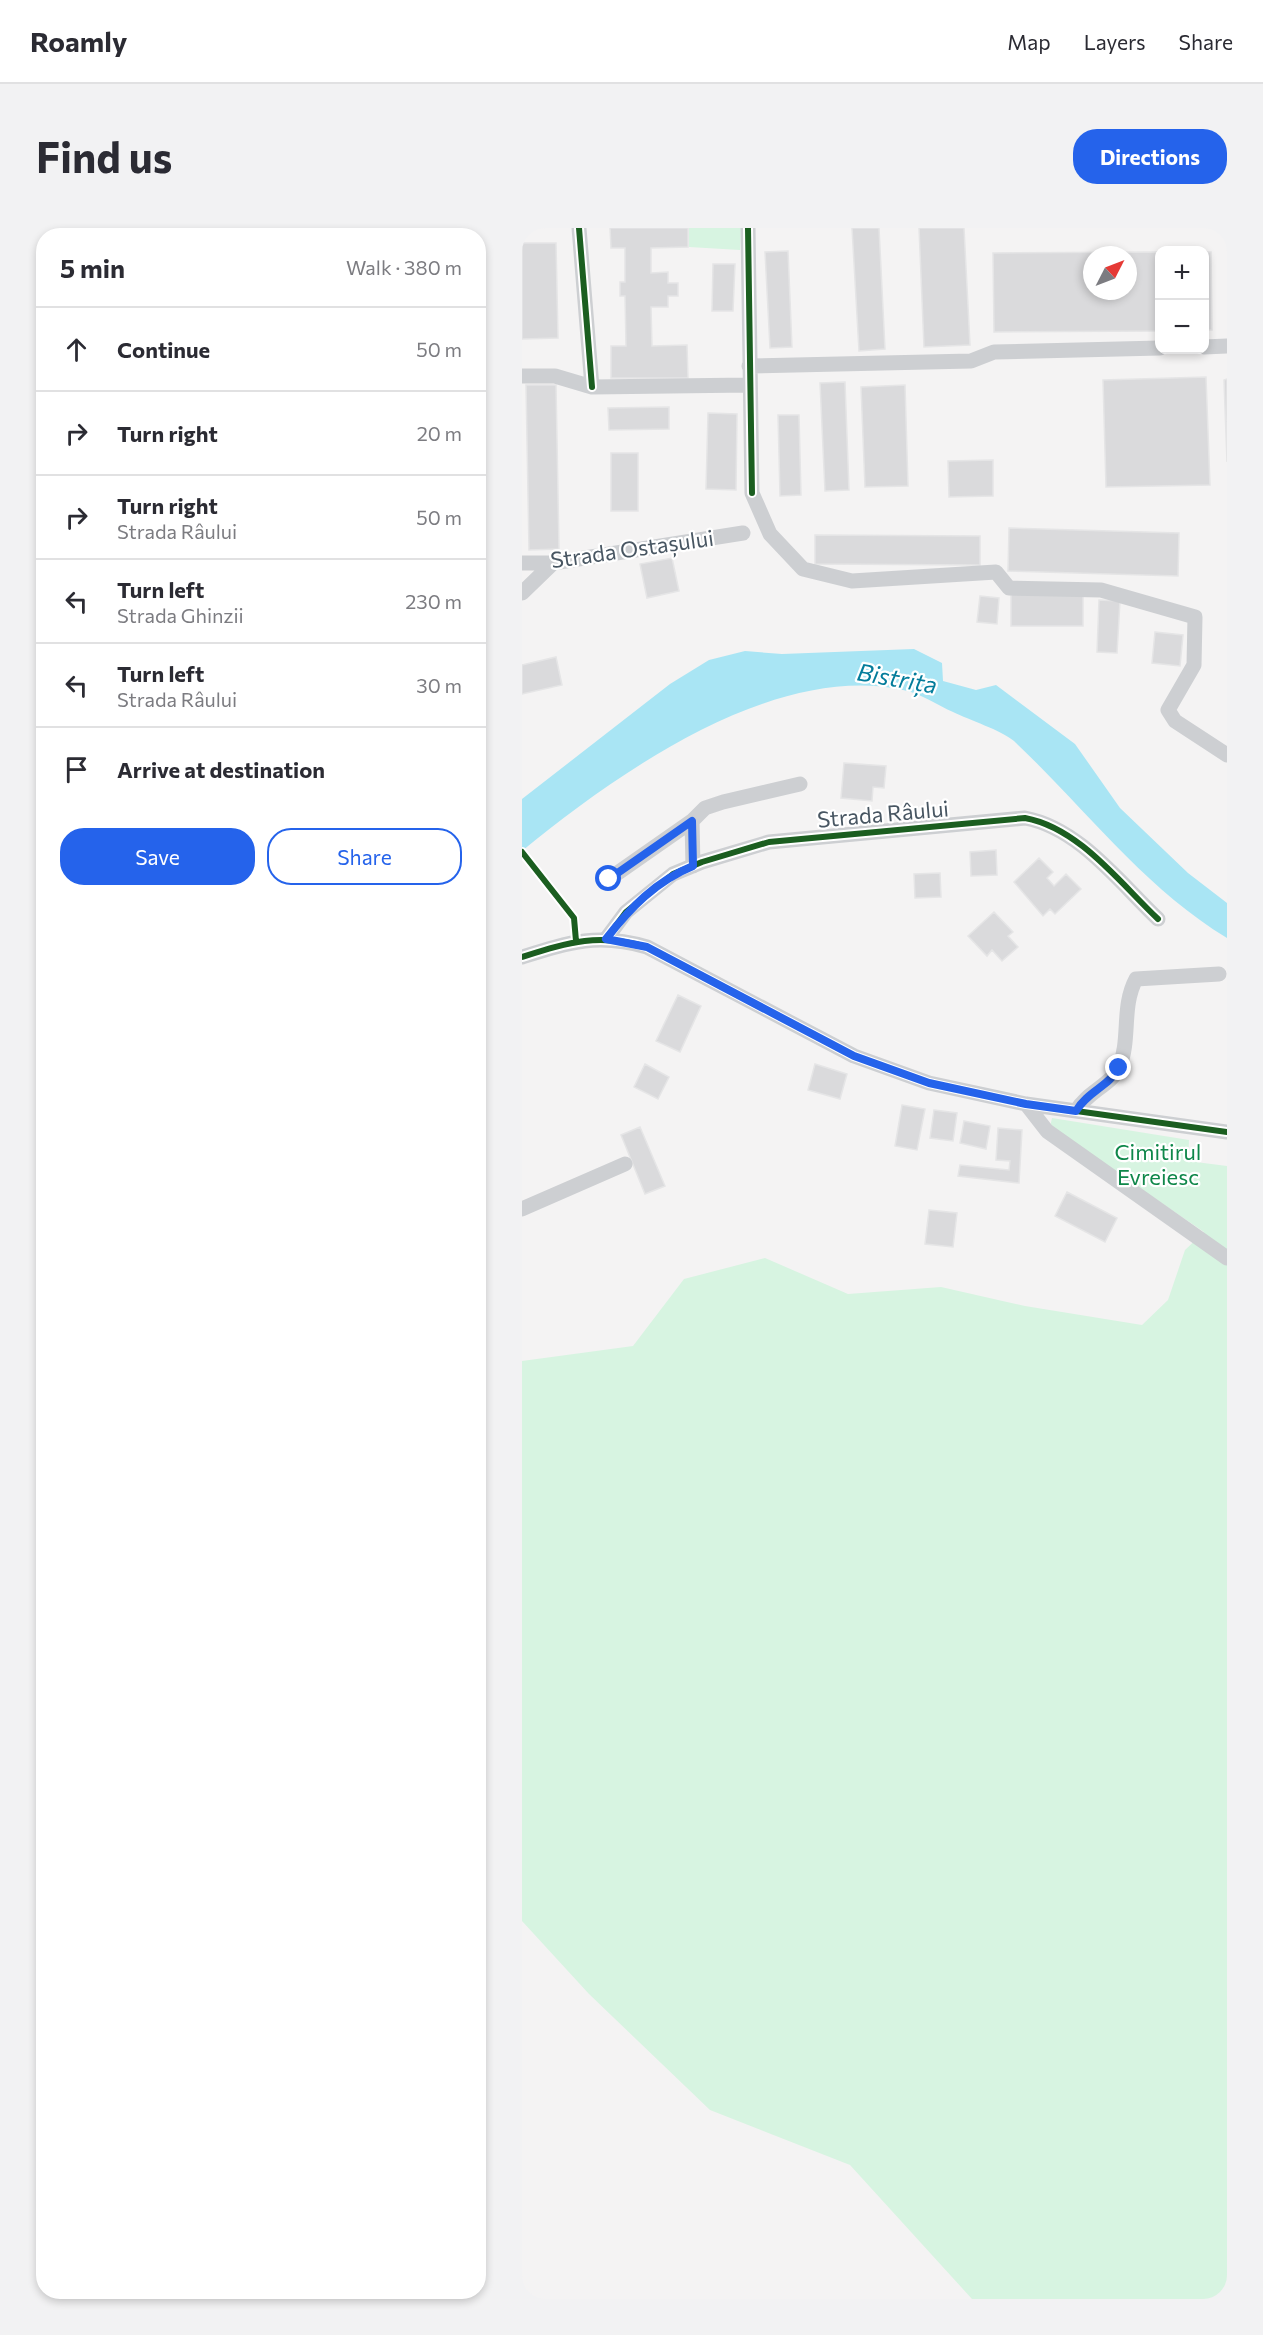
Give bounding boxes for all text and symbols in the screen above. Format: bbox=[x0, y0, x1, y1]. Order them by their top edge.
text: Roamly bbox=[30, 24, 127, 58]
text: Map bbox=[1007, 29, 1051, 54]
text: Layers bbox=[1084, 29, 1146, 54]
text: Share bbox=[1179, 29, 1233, 54]
button: Directions bbox=[1073, 129, 1227, 184]
text: Find us bbox=[36, 130, 172, 182]
north arrow bbox=[1083, 246, 1137, 300]
map controls bbox=[1155, 246, 1209, 354]
button: + bbox=[1155, 246, 1209, 300]
text: 5 min bbox=[60, 252, 125, 283]
text: Walk · 380 m bbox=[346, 255, 462, 279]
button: − bbox=[1155, 300, 1209, 354]
icon: ahead bbox=[60, 333, 93, 366]
text: Continue bbox=[117, 336, 210, 363]
text: 50 m bbox=[416, 337, 462, 361]
icon: right bbox=[60, 417, 93, 450]
text: Turn right bbox=[117, 420, 218, 447]
text: 20 m bbox=[417, 421, 462, 445]
text: Turn right bbox=[117, 492, 218, 519]
icon: right bbox=[60, 501, 93, 534]
text: 50 m bbox=[416, 505, 462, 529]
text: Strada Râului bbox=[117, 519, 237, 543]
street label: Strada Ostașului bbox=[549, 524, 715, 574]
text: Turn left bbox=[117, 576, 204, 603]
icon: left bbox=[60, 585, 93, 618]
text: 230 m bbox=[405, 589, 462, 613]
text: Strada Ghinzii bbox=[117, 603, 244, 627]
water label: Bistrița bbox=[855, 656, 939, 701]
text: Turn left bbox=[117, 660, 204, 687]
icon: left bbox=[60, 669, 93, 702]
text: 30 m bbox=[416, 673, 462, 697]
text: Strada Râului bbox=[117, 687, 237, 711]
icon: arrive bbox=[60, 753, 93, 786]
text: Arrive at destination bbox=[117, 756, 325, 783]
street label: Strada Râului bbox=[816, 794, 950, 833]
button: Save bbox=[60, 828, 255, 885]
button: Share bbox=[267, 828, 462, 885]
route start bbox=[595, 865, 621, 891]
route end bbox=[1105, 1054, 1131, 1080]
park label: Cimitirul Evreiesc bbox=[1115, 1138, 1201, 1190]

